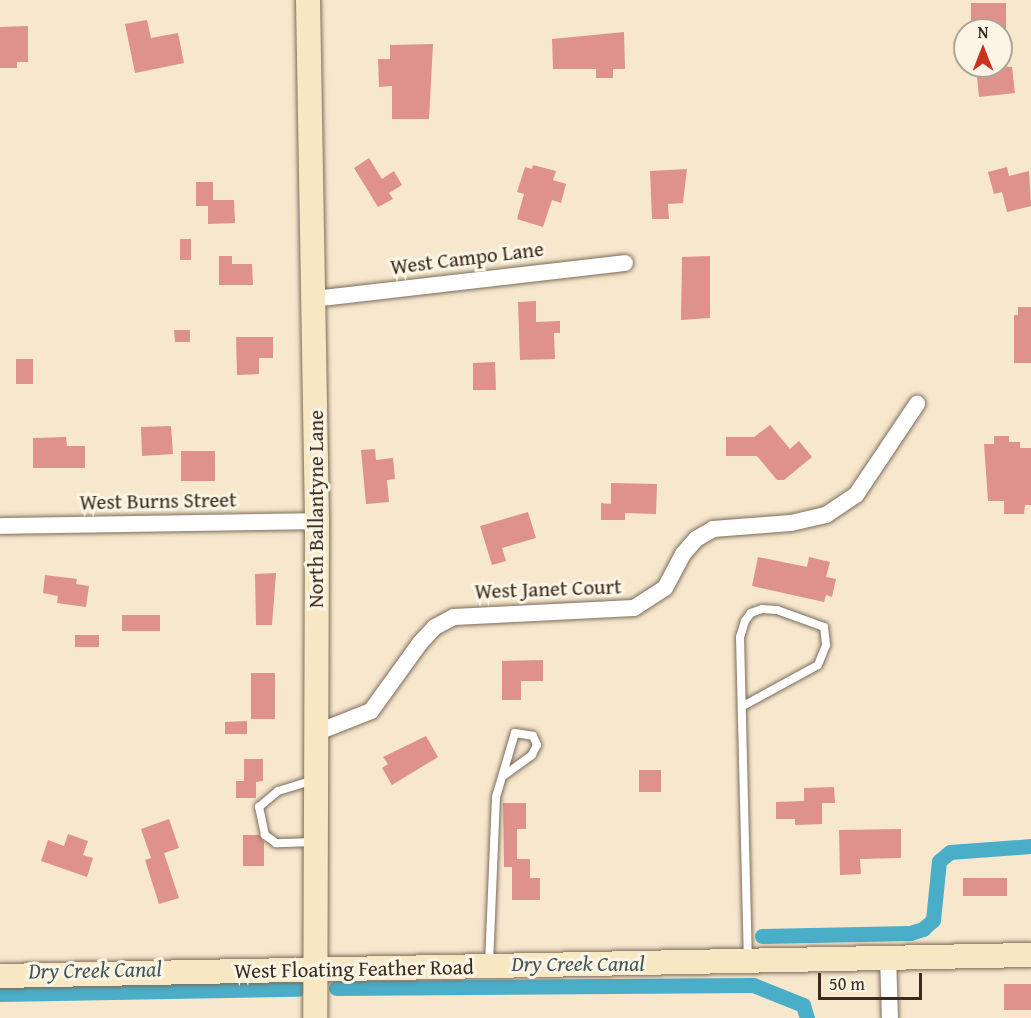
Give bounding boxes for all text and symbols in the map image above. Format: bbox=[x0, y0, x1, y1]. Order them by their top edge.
north arrow bbox=[953, 18, 1013, 78]
text: N bbox=[978, 20, 988, 44]
street label: West Campo Lane bbox=[389, 236, 545, 280]
street label: North Ballantyne Lane bbox=[303, 410, 329, 608]
street label: West Burns Street bbox=[79, 487, 237, 515]
street label: West Janet Court bbox=[474, 574, 622, 604]
water label: Dry Creek Canal bbox=[511, 951, 645, 977]
street label: West Floating Feather Road bbox=[234, 954, 474, 984]
water label: Dry Creek Canal bbox=[28, 956, 162, 984]
scale bar bbox=[821, 961, 924, 999]
text: 50 m bbox=[829, 970, 865, 997]

